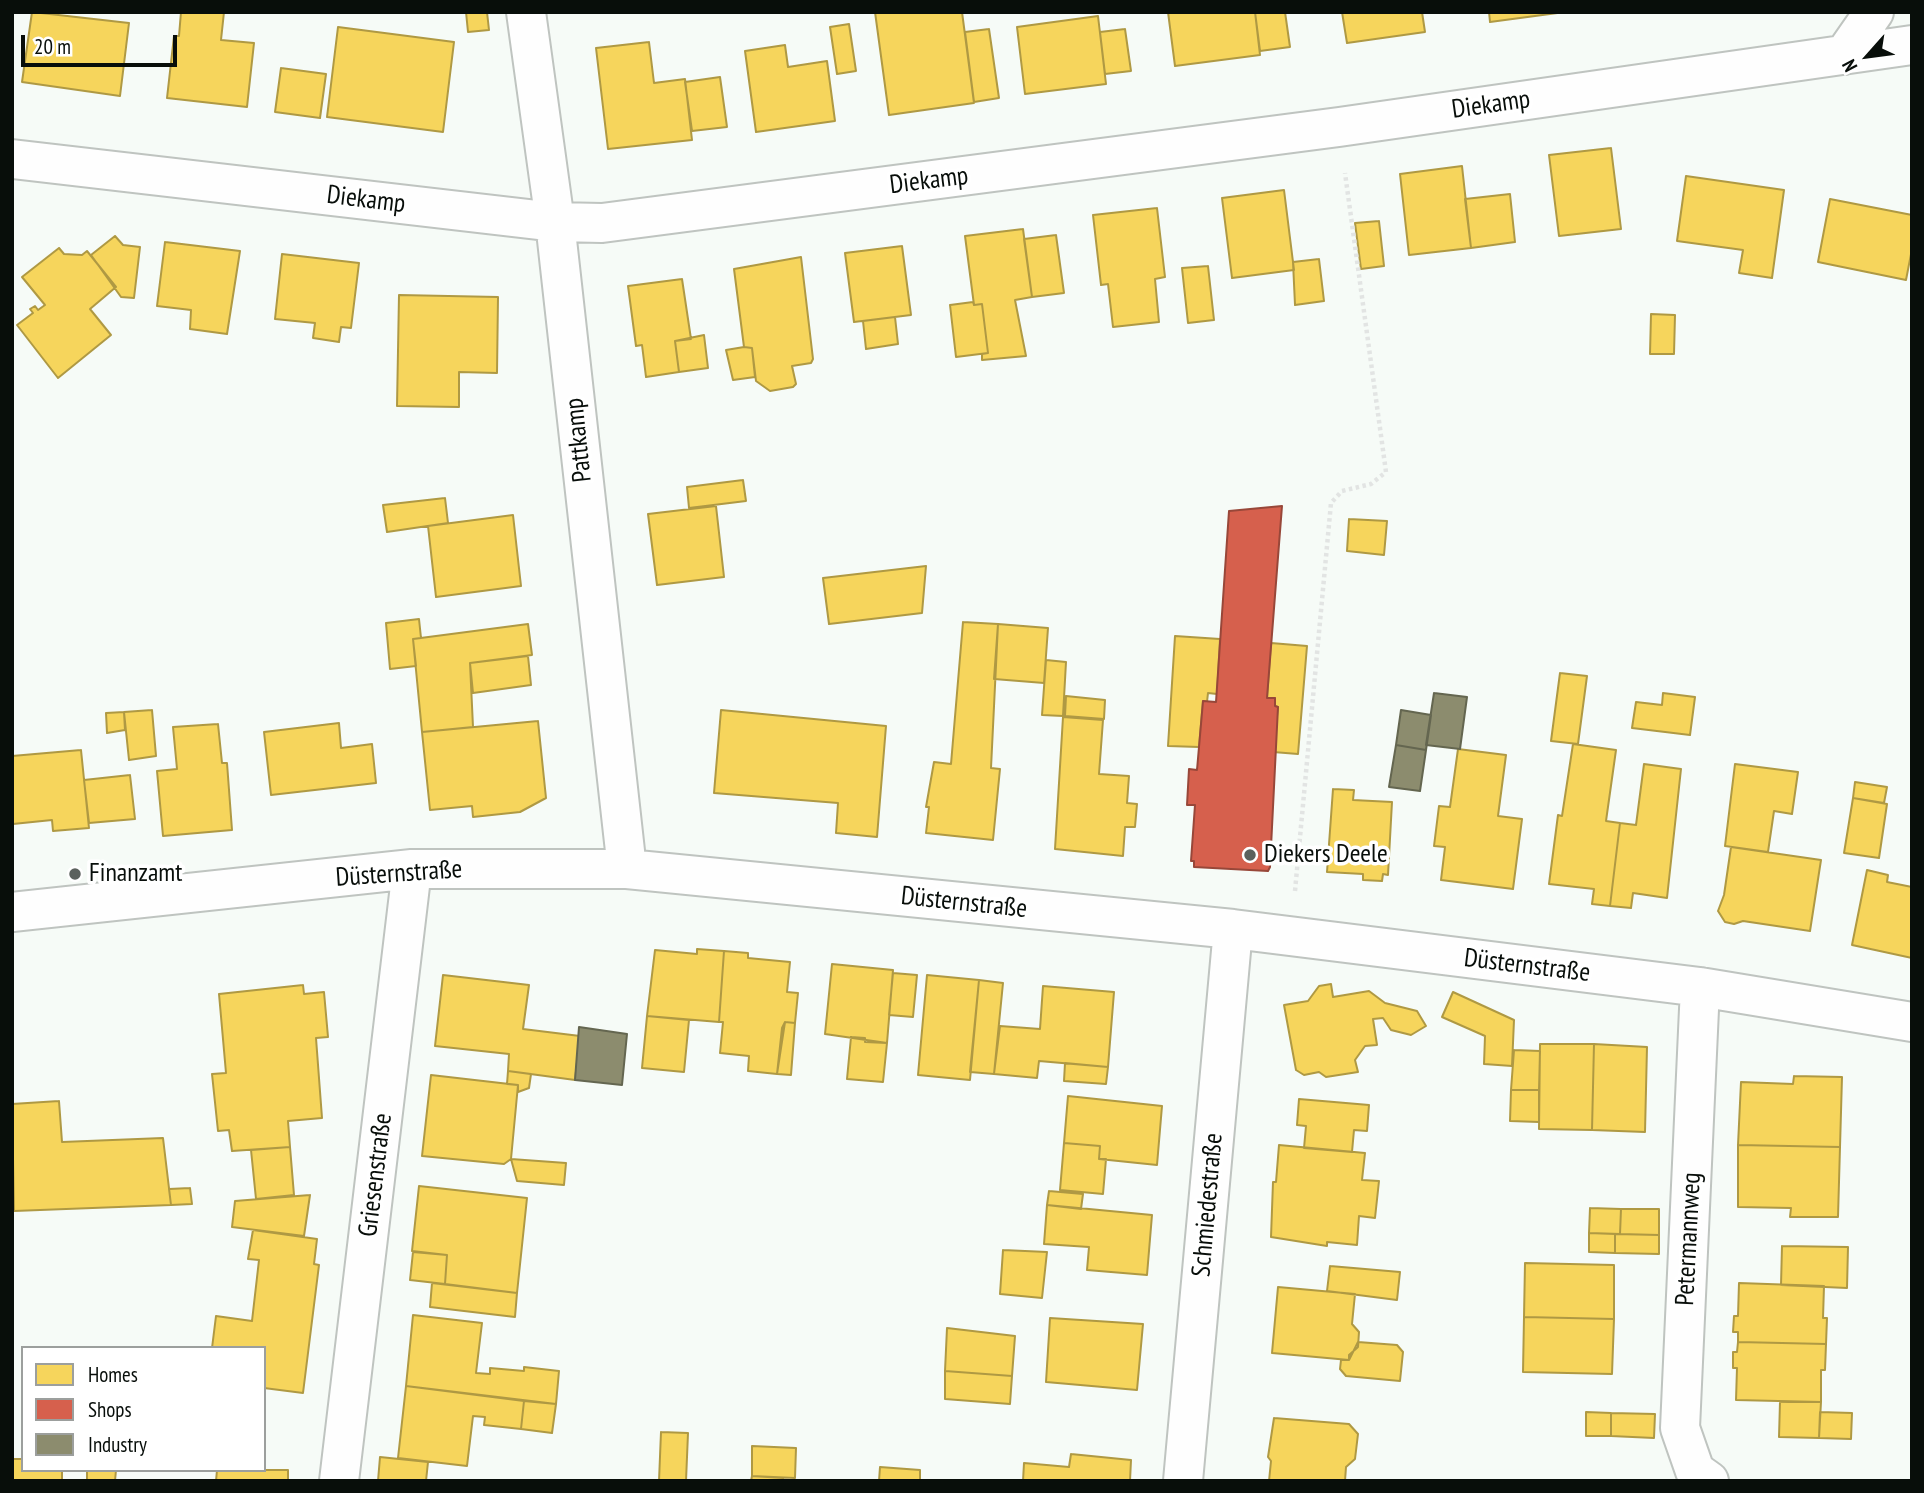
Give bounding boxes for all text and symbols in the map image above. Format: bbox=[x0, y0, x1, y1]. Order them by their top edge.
scale bar bbox=[24, 21, 180, 65]
north arrow bbox=[1833, 21, 1903, 91]
text: 20 m bbox=[34, 33, 71, 60]
text: N bbox=[1836, 56, 1862, 76]
street label: Diekamp bbox=[1450, 84, 1532, 126]
street label: Diekamp bbox=[888, 161, 970, 201]
street label: Diekamp bbox=[325, 180, 407, 220]
street label: Pattkamp bbox=[559, 396, 599, 484]
place label: Diekers Deele bbox=[1264, 839, 1388, 871]
marker: Diekers Deele bbox=[1242, 847, 1258, 863]
street label: Düsternstraße bbox=[335, 854, 463, 894]
place label: Finanzamt bbox=[89, 858, 182, 890]
marker: Finanzamt bbox=[67, 866, 83, 882]
street label: Düsternstraße bbox=[899, 881, 1029, 925]
street label: Düsternstraße bbox=[1462, 943, 1592, 989]
street label: Griesenstraße bbox=[353, 1111, 399, 1239]
street label: Schmiedestraße bbox=[1186, 1132, 1230, 1278]
street label: Petermannweg bbox=[1670, 1172, 1708, 1306]
legend bbox=[21, 1346, 266, 1472]
text: Homes bbox=[88, 1361, 138, 1388]
text: Shops bbox=[88, 1396, 132, 1423]
text: Industry bbox=[88, 1431, 147, 1458]

